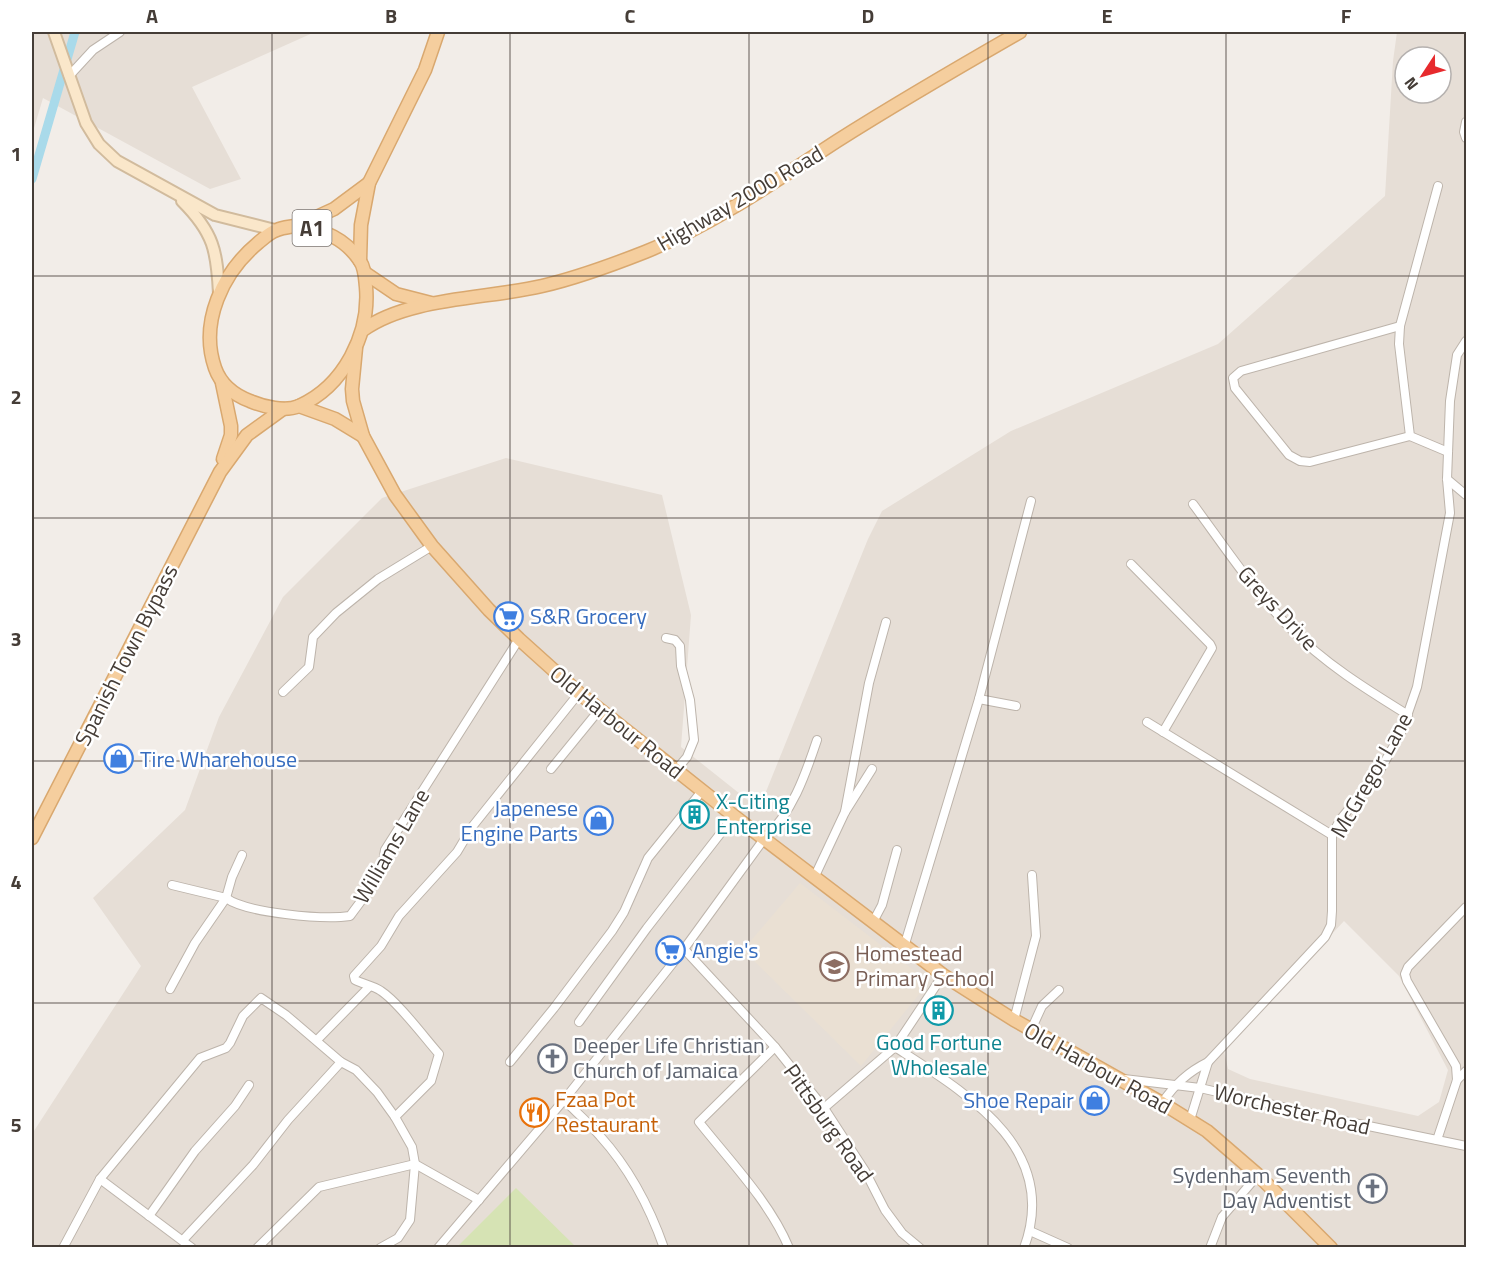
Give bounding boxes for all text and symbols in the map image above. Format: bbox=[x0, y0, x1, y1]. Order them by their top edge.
text: A bbox=[146, 0, 158, 31]
text: B bbox=[385, 0, 397, 31]
text: C bbox=[625, 0, 636, 31]
text: D bbox=[862, 0, 874, 31]
text: E bbox=[1101, 0, 1113, 31]
text: F bbox=[1341, 0, 1352, 31]
north arrow bbox=[1393, 45, 1453, 105]
text: N bbox=[1398, 72, 1424, 95]
street label: Highway 2000 Road bbox=[650, 136, 830, 260]
text: 1 bbox=[10, 138, 22, 169]
road number: A1 bbox=[292, 210, 332, 246]
text: 2 bbox=[10, 381, 22, 412]
street label: Spanish Town Bypass bbox=[66, 558, 186, 752]
street label: Greys Drive bbox=[1230, 558, 1326, 658]
place label: S&R Grocery bbox=[530, 599, 647, 633]
supermarket icon: S&R Grocery bbox=[493, 600, 525, 632]
text: 3 bbox=[10, 623, 22, 654]
street label: Old Harbour Road bbox=[542, 657, 692, 787]
street label: McGregor Lane bbox=[1321, 706, 1421, 844]
place label: Tire Wharehouse bbox=[140, 742, 297, 776]
shop icon: Tire Wharehouse bbox=[103, 743, 135, 775]
street label: Williams Lane bbox=[344, 782, 438, 910]
place label: X-Citing Enterprise bbox=[716, 784, 812, 843]
place label: Japenese Engine Parts bbox=[461, 791, 578, 850]
building icon: X-Citing Enterprise bbox=[679, 798, 711, 830]
shop icon: Japenese Engine Parts bbox=[583, 805, 615, 837]
text: 4 bbox=[10, 866, 22, 897]
place label: Angie's bbox=[692, 933, 759, 967]
supermarket icon: Angie's bbox=[655, 934, 687, 966]
place label: Homestead Primary School bbox=[855, 936, 995, 995]
school or university icon: Homestead Primary School bbox=[818, 950, 850, 982]
building icon: Good Fortune Wholesale bbox=[923, 994, 955, 1026]
street label: Old Harbour Road bbox=[1018, 1013, 1178, 1123]
place label: Good Fortune Wholesale bbox=[876, 1025, 1002, 1084]
place label: Deeper Life Christian Church of Jamaica bbox=[573, 1028, 765, 1087]
church icon: Deeper Life Christian Church of Jamaica bbox=[536, 1042, 568, 1074]
street label: Pittsburg Road bbox=[775, 1057, 883, 1189]
street label: Worchester Road bbox=[1210, 1074, 1374, 1144]
place label: Fzaa Pot Restaurant bbox=[555, 1082, 659, 1141]
place label: Shoe Repair bbox=[963, 1083, 1074, 1117]
shop icon: Shoe Repair bbox=[1079, 1084, 1111, 1116]
restaurant icon: Fzaa Pot Restaurant bbox=[518, 1096, 550, 1128]
text: 5 bbox=[10, 1109, 22, 1140]
place label: Sydenham Seventh Day Adventist bbox=[1173, 1158, 1351, 1217]
church icon: Sydenham Seventh Day Adventist bbox=[1356, 1172, 1388, 1204]

